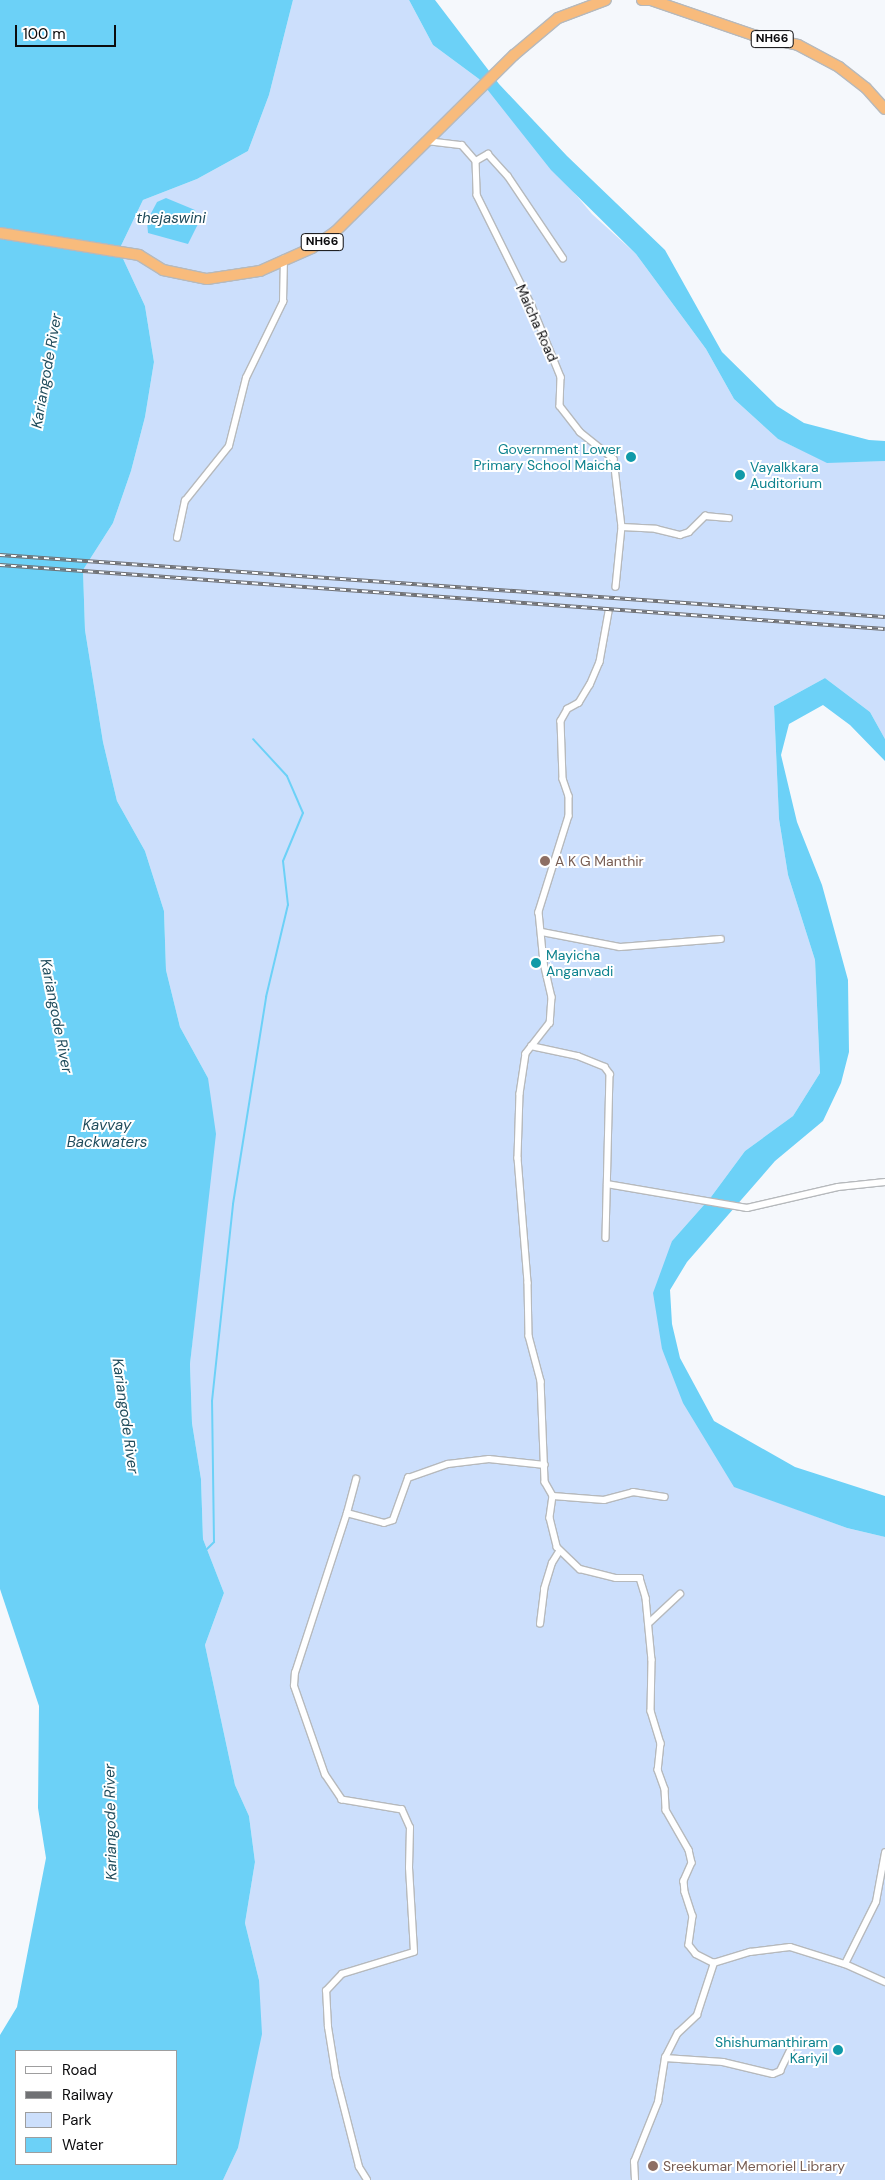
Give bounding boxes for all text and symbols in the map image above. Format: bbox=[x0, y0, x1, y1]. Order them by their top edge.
scale bar bbox=[18, 15, 119, 47]
text: 100 m bbox=[23, 24, 66, 44]
road number: NH66 bbox=[750, 30, 794, 48]
water label: thejaswini bbox=[136, 210, 206, 228]
road number: NH66 bbox=[300, 232, 344, 252]
street label: Maicha Road bbox=[512, 282, 562, 364]
water label: Kariangode River bbox=[28, 312, 66, 430]
place label: Government Lower Primary School Maicha bbox=[474, 441, 621, 474]
marker: Government Lower Primary School Maicha bbox=[625, 451, 637, 463]
place label: Vayalkkara Auditorium bbox=[750, 459, 822, 492]
marker: Vayalkkara Auditorium bbox=[734, 469, 746, 481]
place label: A K G Manthir bbox=[555, 853, 644, 869]
marker: A K G Manthir bbox=[539, 855, 551, 867]
place label: Mayicha Anganvadi bbox=[546, 947, 613, 980]
water label: Kariangode River bbox=[36, 957, 76, 1075]
marker: Mayicha Anganvadi bbox=[530, 957, 542, 969]
water label: Kavvay Backwaters bbox=[67, 1116, 147, 1151]
water label: Kariangode River bbox=[108, 1357, 142, 1475]
water label: Kariangode River bbox=[101, 1764, 121, 1880]
place label: Shishumanthiram Kariyil bbox=[715, 2034, 828, 2066]
marker: Shishumanthiram Kariyil bbox=[832, 2044, 844, 2056]
legend bbox=[15, 2050, 178, 2165]
text: Road bbox=[62, 2060, 97, 2080]
text: Railway bbox=[62, 2085, 113, 2105]
text: Park bbox=[62, 2110, 92, 2130]
text: Water bbox=[62, 2135, 103, 2155]
place label: Sreekumar Memoriel Library bbox=[663, 2158, 845, 2174]
marker: Sreekumar Memoriel Library bbox=[647, 2160, 659, 2172]

